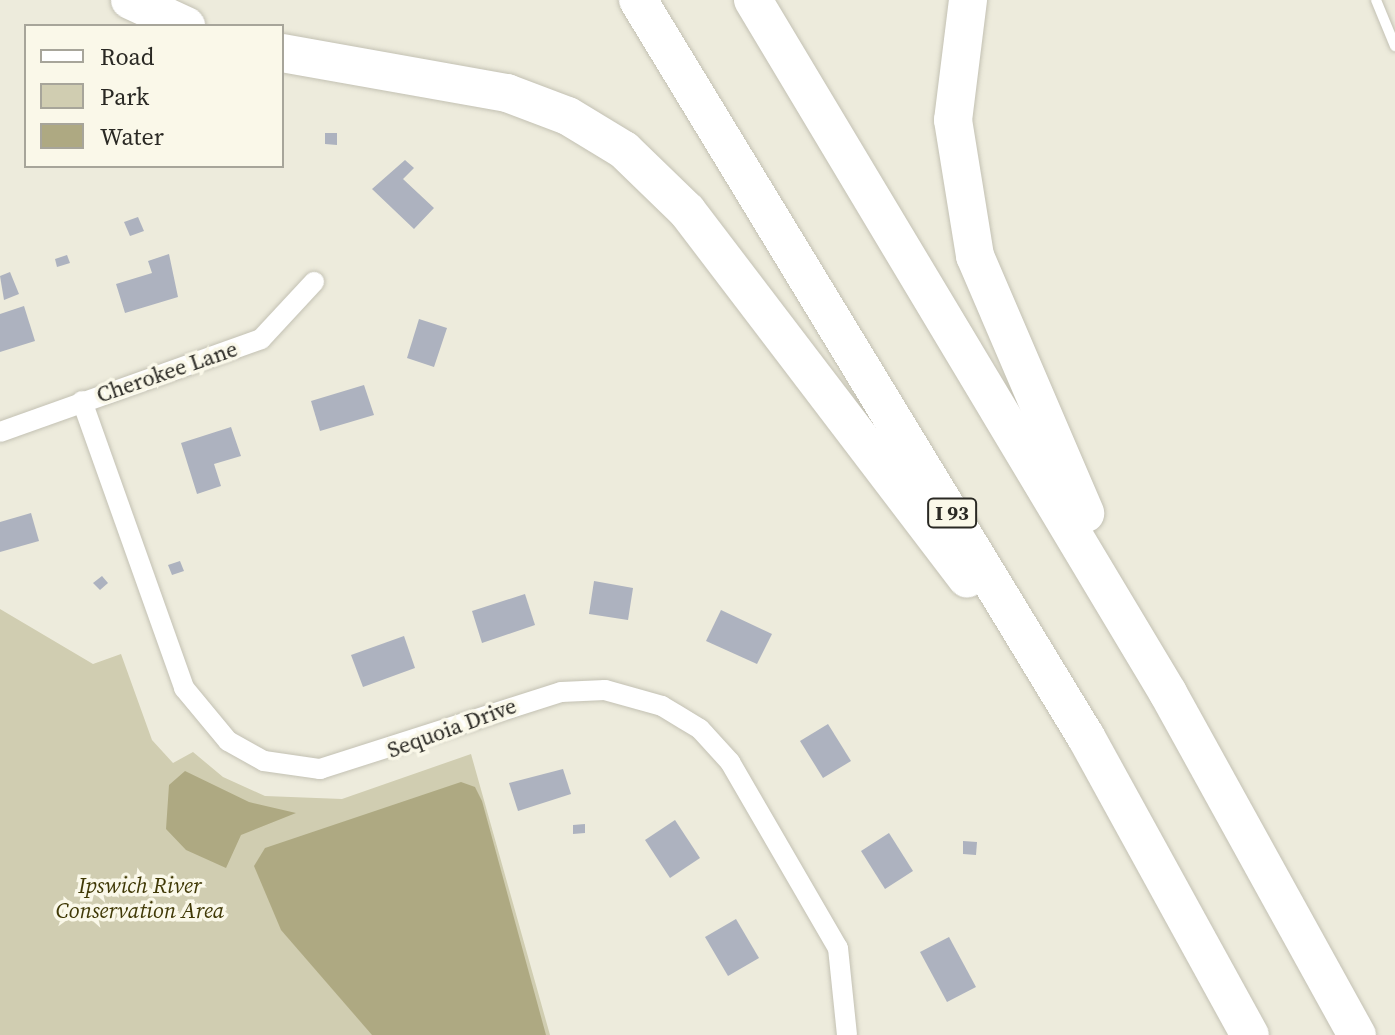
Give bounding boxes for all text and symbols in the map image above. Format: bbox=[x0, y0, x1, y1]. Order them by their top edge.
legend bbox=[24, 24, 284, 168]
text: Road bbox=[100, 40, 154, 73]
text: Park bbox=[100, 80, 149, 113]
text: Water bbox=[100, 120, 164, 153]
street label: Cherokee Lane bbox=[93, 336, 241, 408]
road number: I 93 bbox=[926, 497, 978, 529]
street label: Sequoia Drive bbox=[384, 692, 520, 764]
park label: Ipswich River Conservation Area bbox=[56, 872, 224, 924]

